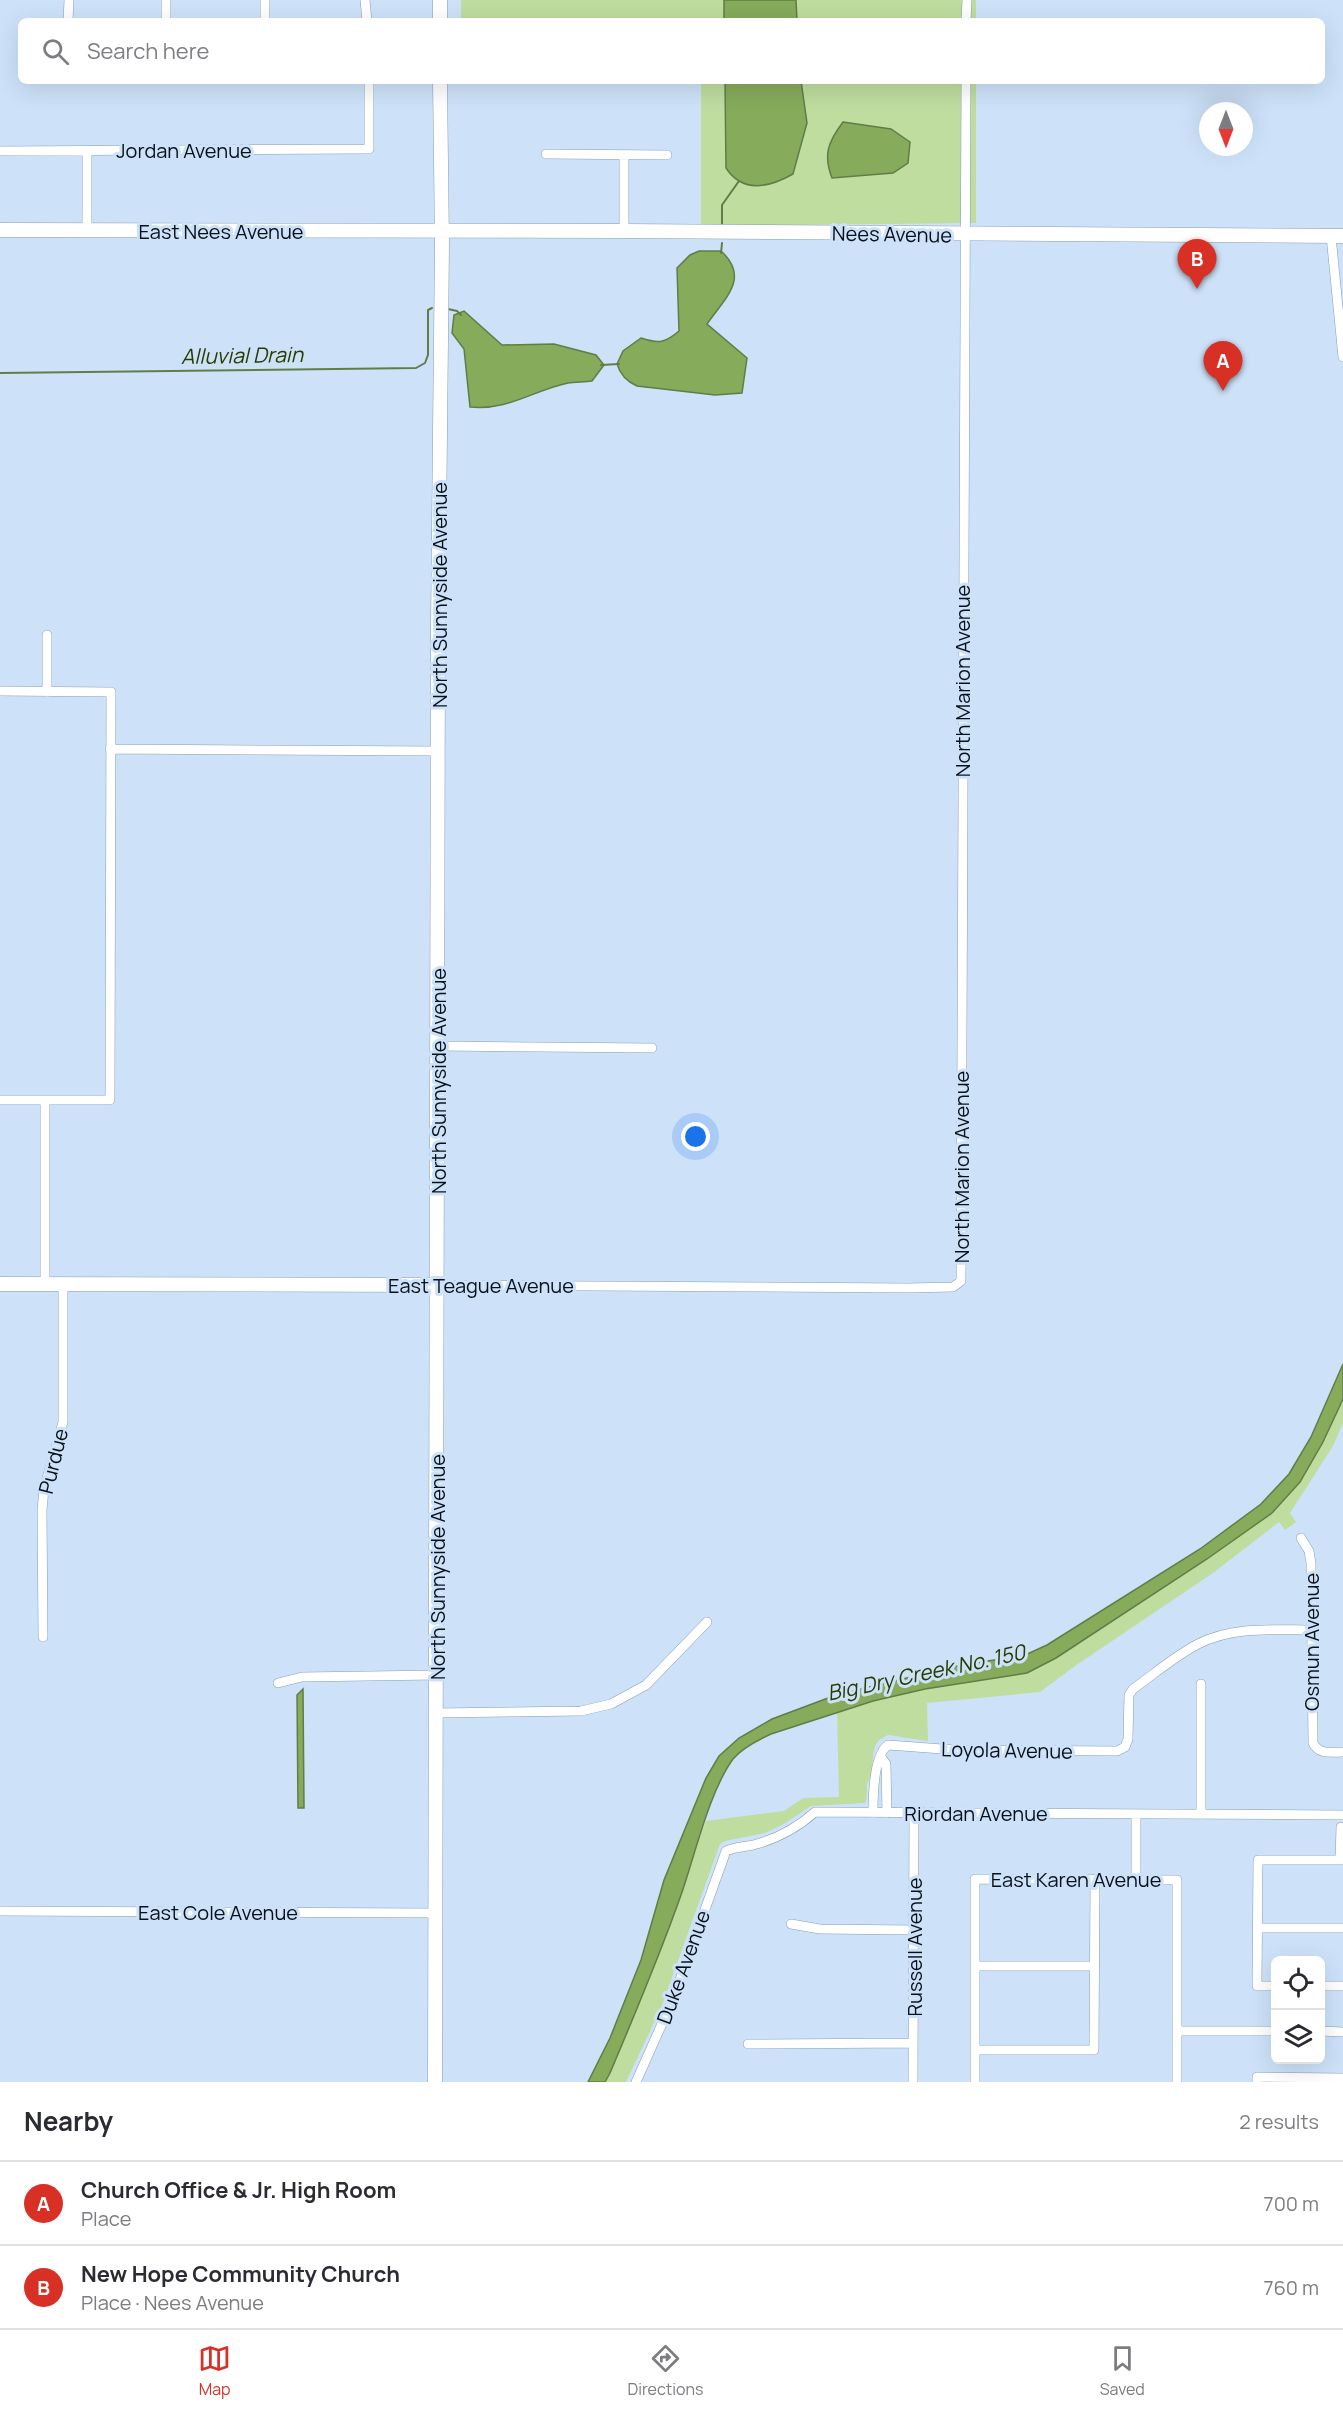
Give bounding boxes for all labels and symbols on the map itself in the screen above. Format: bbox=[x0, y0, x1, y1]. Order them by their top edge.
north arrow bbox=[1199, 102, 1253, 156]
street label: Jordan Avenue bbox=[116, 137, 252, 164]
street label: East Nees Avenue bbox=[138, 218, 304, 245]
street label: Nees Avenue bbox=[832, 219, 952, 249]
pin: B bbox=[1178, 240, 1216, 289]
water label: Alluvial Drain bbox=[181, 340, 305, 370]
pin: A bbox=[1204, 342, 1242, 391]
street label: North Sunnyside Avenue bbox=[426, 482, 453, 708]
street label: North Marion Avenue bbox=[949, 585, 976, 777]
street label: North Sunnyside Avenue bbox=[425, 968, 452, 1194]
street label: North Marion Avenue bbox=[948, 1071, 975, 1263]
your location bbox=[681, 1122, 710, 1151]
street label: East Teague Avenue bbox=[388, 1272, 574, 1299]
street label: Purdue bbox=[32, 1426, 74, 1496]
street label: North Sunnyside Avenue bbox=[424, 1454, 451, 1680]
street label: Osmun Avenue bbox=[1298, 1573, 1325, 1711]
water label: Big Dry Creek No. 150 bbox=[824, 1637, 1030, 1707]
street label: Loyola Avenue bbox=[941, 1735, 1073, 1765]
street label: Riordan Avenue bbox=[904, 1800, 1048, 1827]
street label: East Karen Avenue bbox=[991, 1866, 1161, 1893]
street label: Russell Avenue bbox=[901, 1878, 928, 2017]
street label: East Cole Avenue bbox=[138, 1899, 298, 1926]
street label: Duke Avenue bbox=[650, 1906, 716, 2028]

